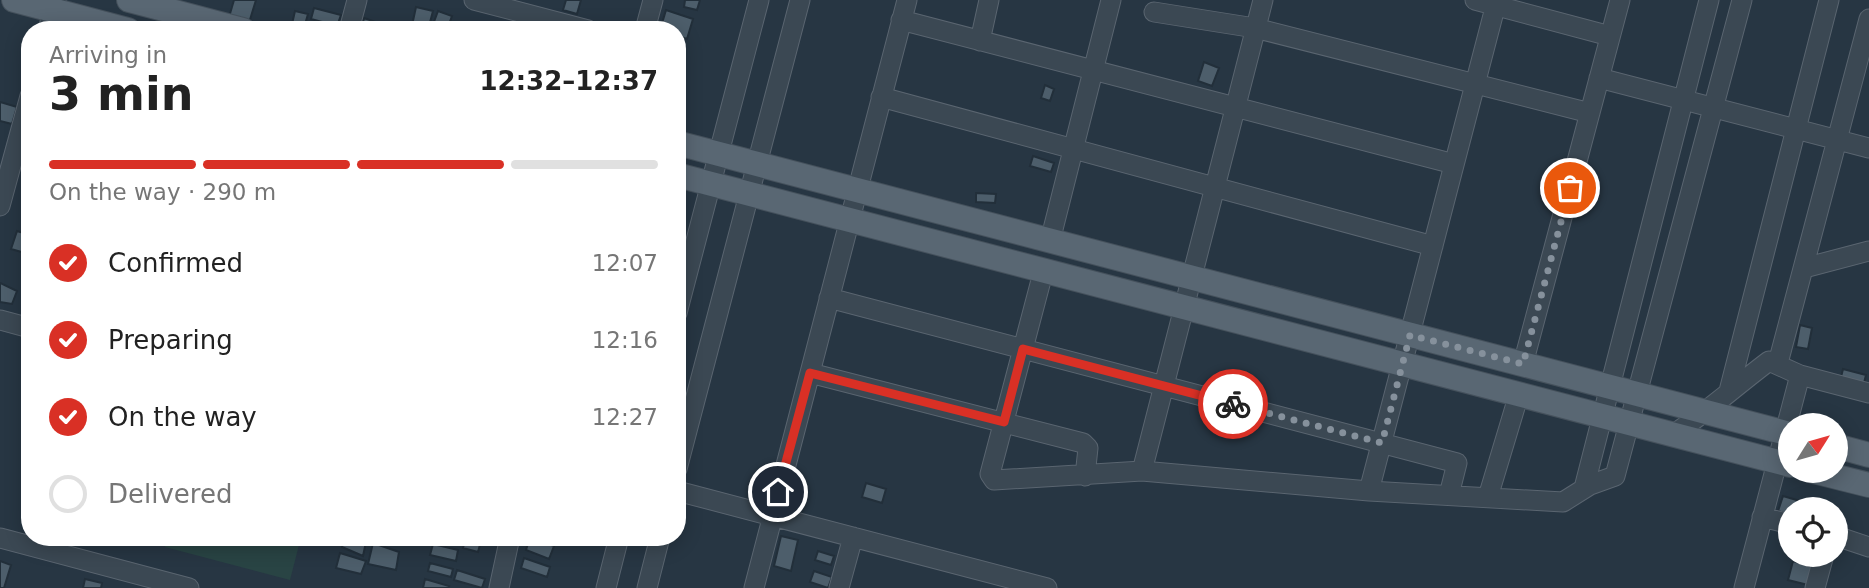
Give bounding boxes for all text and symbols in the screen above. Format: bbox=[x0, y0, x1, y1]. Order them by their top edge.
text: Arriving in bbox=[49, 42, 167, 68]
text: 12:32–12:37 bbox=[479, 66, 658, 96]
text: 3 min bbox=[49, 67, 193, 121]
pin bbox=[1540, 158, 1600, 218]
icon: bag bbox=[1551, 169, 1589, 207]
text: On the way · 290 m bbox=[49, 179, 276, 205]
icon: check bbox=[49, 244, 87, 282]
text: Confirmed bbox=[108, 248, 243, 278]
text: 12:07 bbox=[592, 250, 658, 276]
icon: check bbox=[49, 321, 87, 359]
text: Preparing bbox=[108, 325, 233, 355]
text: 12:16 bbox=[592, 327, 658, 353]
courier bbox=[1198, 369, 1268, 439]
icon: bike bbox=[1214, 385, 1252, 423]
icon: check bbox=[49, 398, 87, 436]
text: On the way bbox=[108, 402, 257, 432]
text: 12:27 bbox=[592, 404, 658, 430]
north arrow bbox=[1778, 413, 1848, 483]
map controls bbox=[1778, 413, 1848, 567]
pin bbox=[748, 462, 808, 522]
icon: home bbox=[759, 473, 797, 511]
text: Delivered bbox=[108, 479, 232, 509]
button: locate bbox=[1778, 497, 1848, 567]

